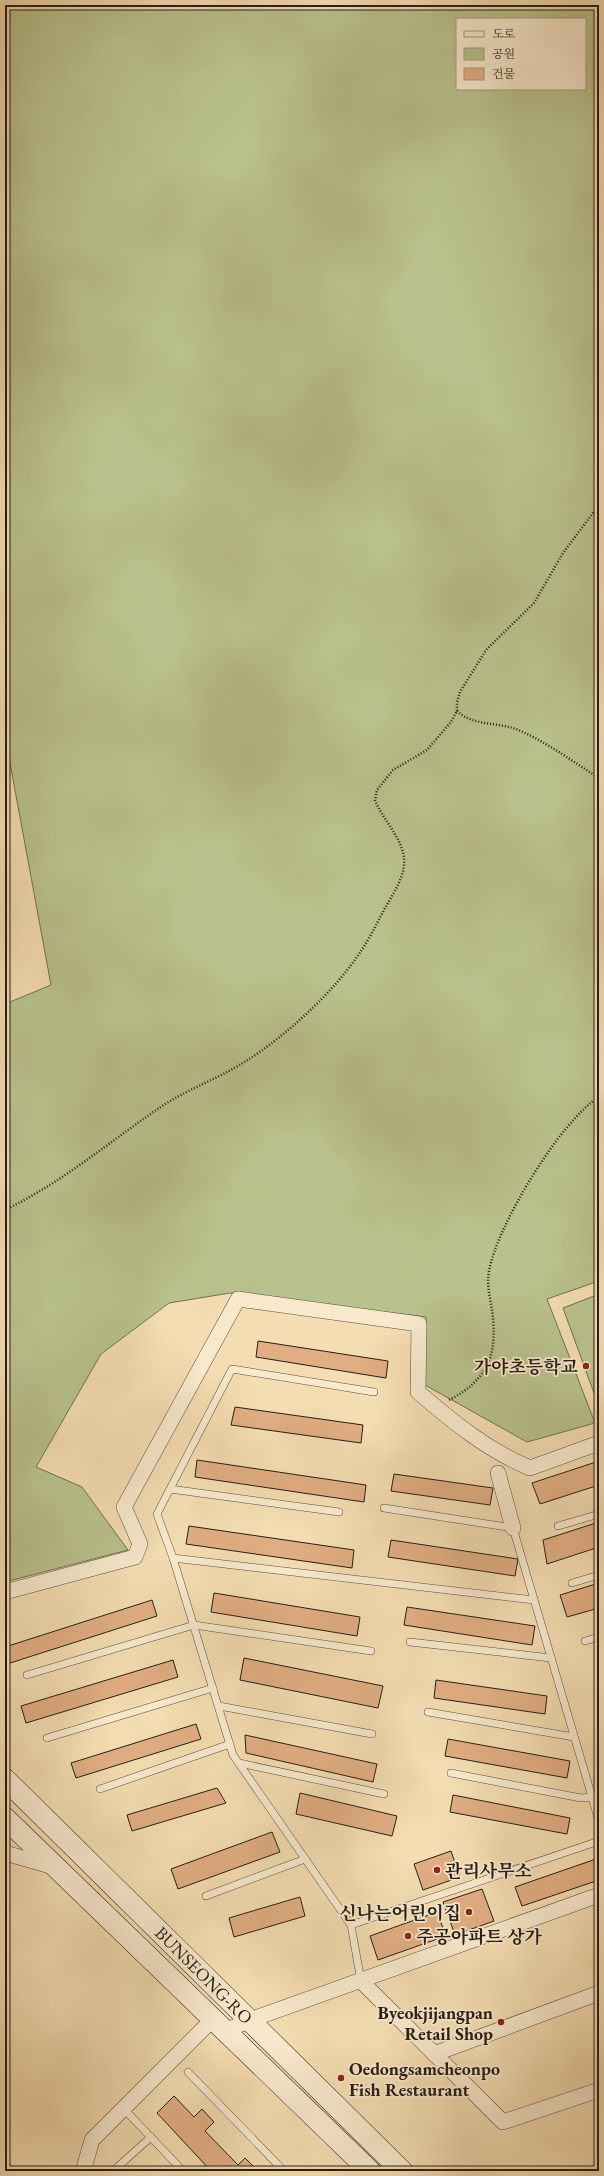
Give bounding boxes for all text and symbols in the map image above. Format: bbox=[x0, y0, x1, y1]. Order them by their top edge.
legend bbox=[456, 18, 586, 90]
text: 도로 bbox=[492, 26, 516, 42]
text: 공원 bbox=[492, 46, 515, 62]
text: 건물 bbox=[492, 66, 516, 82]
place label: 가야초등학교 bbox=[474, 1355, 579, 1378]
marker: 가야초등학교 bbox=[581, 1361, 591, 1371]
place label: 관리사무소 bbox=[445, 1859, 533, 1882]
marker: 관리사무소 bbox=[432, 1865, 442, 1875]
place label: 신나는어린이집 bbox=[339, 1901, 461, 1924]
marker: 신나는어린이집 bbox=[464, 1907, 474, 1917]
street label: BUNSEONG-RO bbox=[150, 1921, 258, 2029]
place label: 주공아파트 상가 bbox=[416, 1925, 543, 1948]
marker: 주공아파트 상가 bbox=[403, 1931, 413, 1941]
place label: Byeokjijangpan Retail Shop bbox=[377, 2001, 493, 2045]
marker: Byeokjijangpan Retail Shop bbox=[496, 2017, 506, 2027]
place label: Oedongsamcheonpo Fish Restaurant bbox=[349, 2057, 500, 2101]
marker: Oedongsamcheonpo Fish Restaurant bbox=[336, 2073, 346, 2083]

